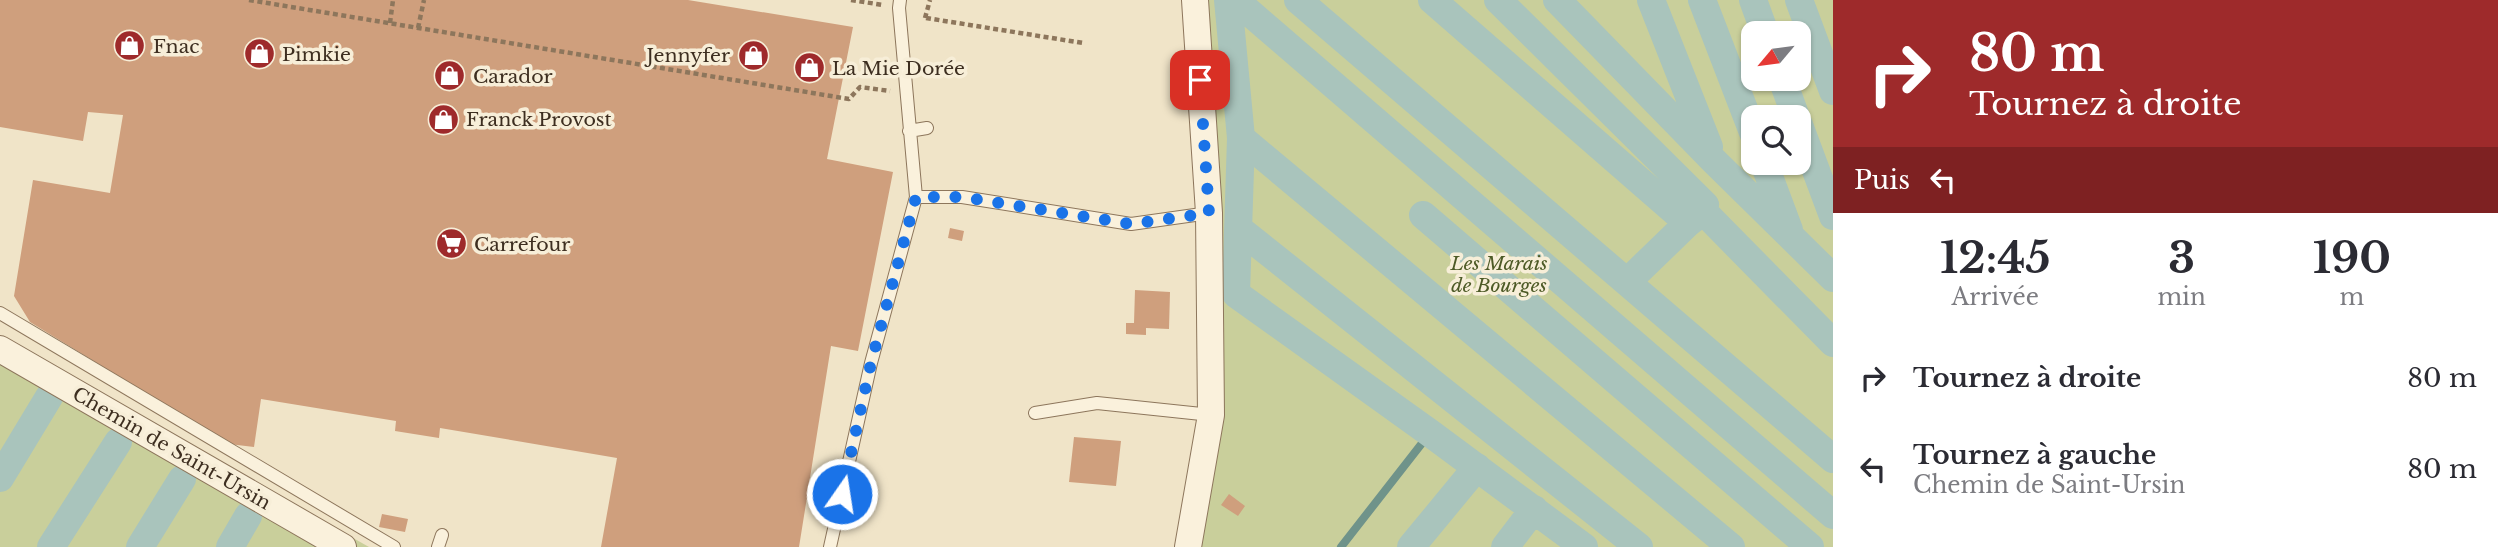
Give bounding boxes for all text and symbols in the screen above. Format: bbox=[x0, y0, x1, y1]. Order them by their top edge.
north arrow bbox=[1741, 21, 1811, 91]
map controls bbox=[1741, 21, 1811, 175]
text: 80 m bbox=[1969, 23, 2104, 84]
icon: right bbox=[1854, 28, 1945, 119]
shop icon: Fnac bbox=[113, 29, 147, 63]
place label: Fnac bbox=[153, 35, 199, 58]
shop icon: Pimkie bbox=[242, 37, 276, 71]
shop icon: Jennyfer bbox=[736, 38, 770, 72]
place label: Pimkie bbox=[282, 43, 351, 66]
place label: Jennyfer bbox=[644, 44, 730, 67]
pin bbox=[1170, 50, 1230, 110]
shop icon: La Mie Dorée bbox=[792, 51, 826, 85]
place label: La Mie Dorée bbox=[832, 57, 965, 80]
shop icon: Carador bbox=[433, 59, 467, 93]
icon: arrive bbox=[1181, 61, 1219, 99]
place label: Carador bbox=[473, 65, 553, 88]
text: Tournez à droite bbox=[1969, 84, 2242, 124]
shop icon: Franck Provost bbox=[426, 102, 460, 136]
button: search bbox=[1741, 105, 1811, 175]
place label: Franck Provost bbox=[466, 108, 612, 131]
icon: left bbox=[1924, 161, 1962, 199]
text: Puis bbox=[1854, 164, 1910, 196]
supermarket icon: Carrefour bbox=[434, 227, 468, 261]
text: 12:45 bbox=[1940, 232, 2050, 284]
text: 3 bbox=[2168, 232, 2195, 284]
text: 190 bbox=[2313, 232, 2391, 284]
place label: Carrefour bbox=[474, 233, 570, 256]
park label: Les Marais de Bourges bbox=[1449, 252, 1548, 297]
text: Arrivée bbox=[1952, 283, 2039, 311]
text: min bbox=[2157, 283, 2206, 311]
text: m bbox=[2340, 283, 2364, 311]
icon: right bbox=[1854, 359, 1892, 397]
text: Tournez à droite bbox=[1913, 362, 2141, 394]
text: 80 m bbox=[2407, 362, 2477, 394]
street label: Chemin de Saint-Ursin bbox=[69, 382, 275, 515]
text: Tournez à gauche bbox=[1913, 439, 2156, 471]
icon: left bbox=[1854, 450, 1892, 488]
text: 80 m bbox=[2407, 453, 2477, 485]
position arrow bbox=[805, 457, 879, 531]
text: Chemin de Saint-Ursin bbox=[1913, 471, 2185, 499]

